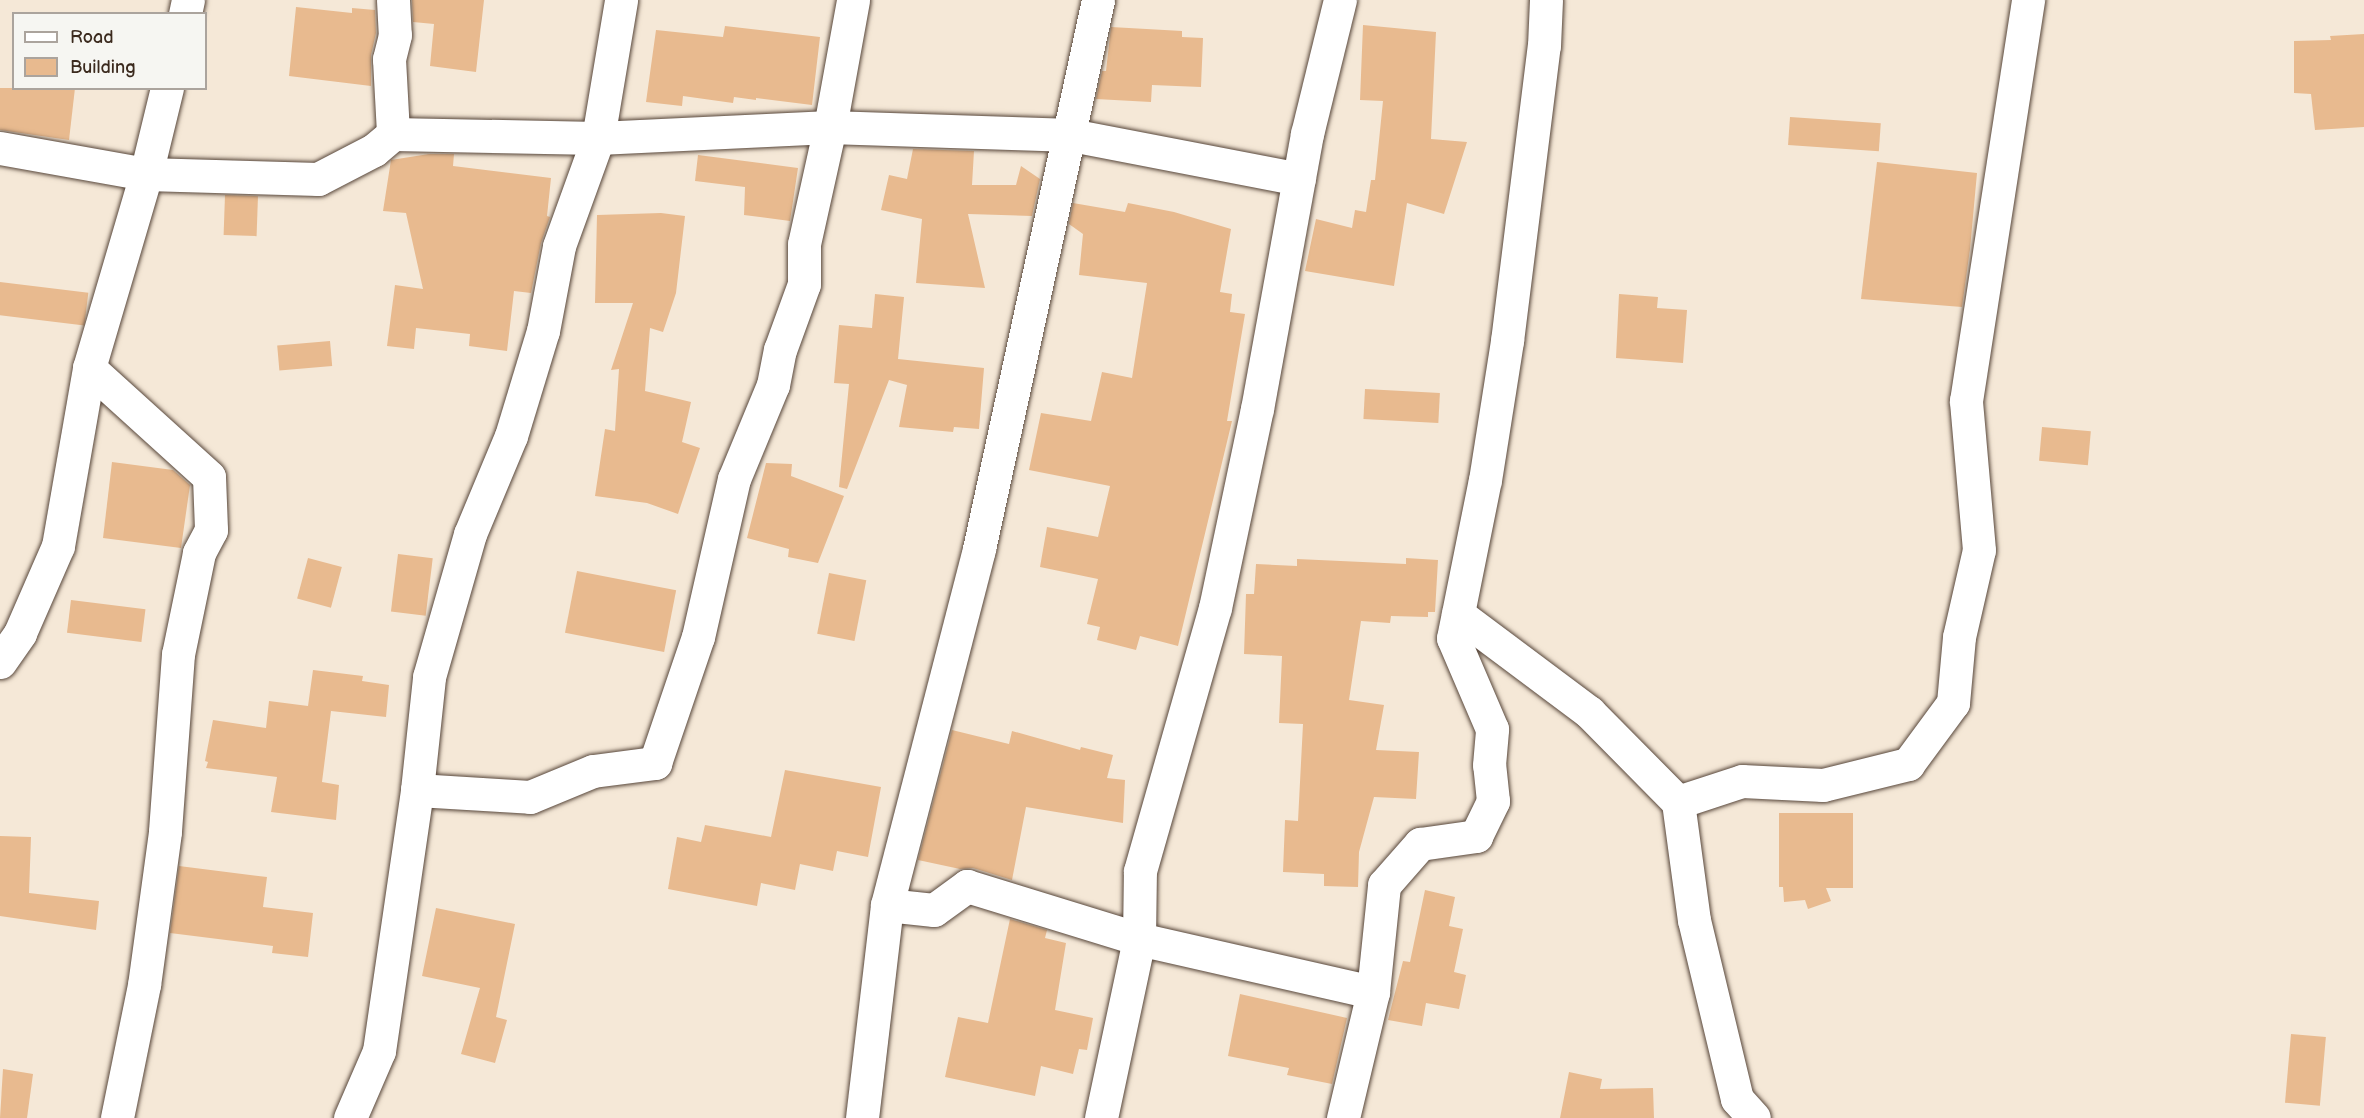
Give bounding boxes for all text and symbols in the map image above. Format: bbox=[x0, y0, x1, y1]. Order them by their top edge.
legend bbox=[12, 12, 207, 90]
text: Road bbox=[70, 27, 114, 48]
text: Building bbox=[70, 57, 136, 78]

